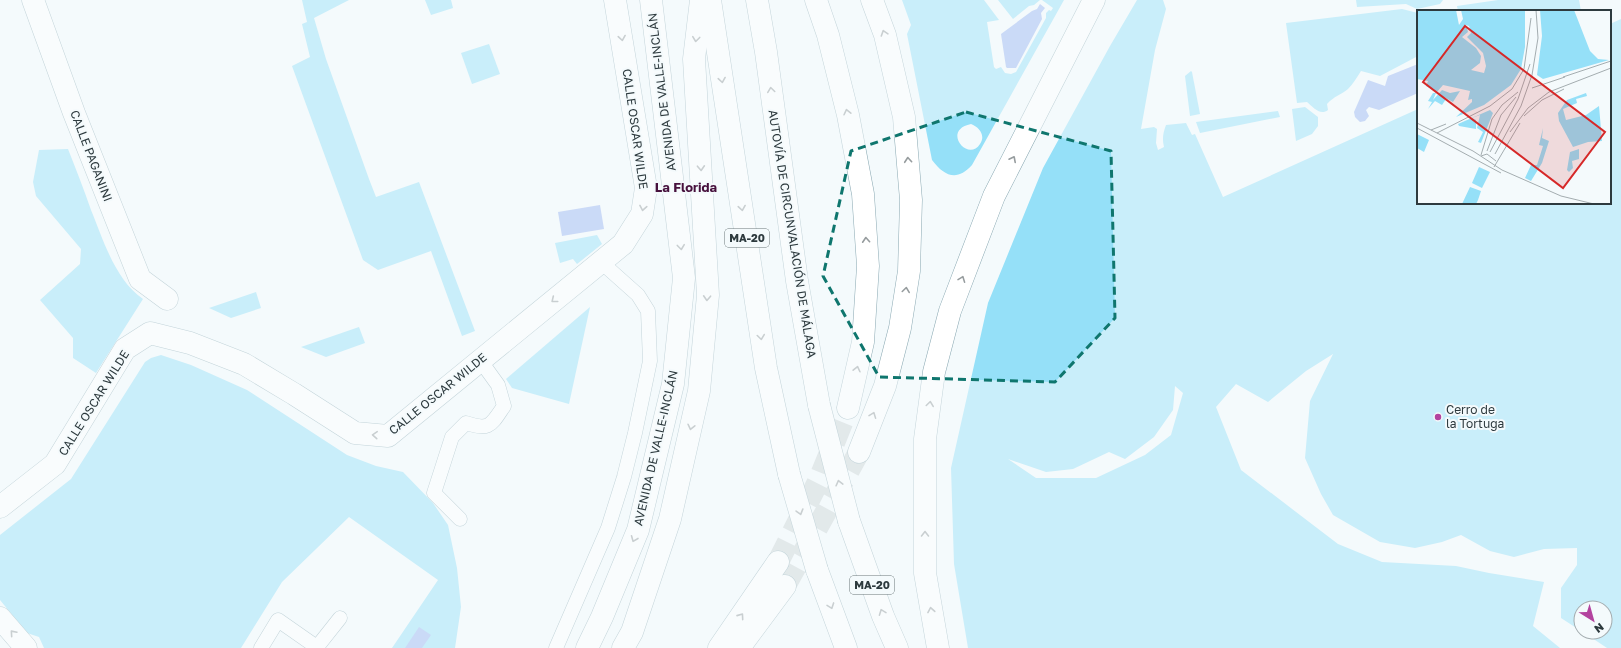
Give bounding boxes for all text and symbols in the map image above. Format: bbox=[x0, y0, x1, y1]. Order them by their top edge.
inset map bbox=[1417, 10, 1611, 204]
street label: AVENIDA DE VALLE-INCLÁN bbox=[644, 12, 679, 172]
one-way arrow bbox=[880, 30, 889, 37]
one-way arrow bbox=[617, 35, 625, 42]
one-way arrow bbox=[692, 36, 701, 42]
street label: CALLE OSCAR WILDE bbox=[620, 68, 651, 190]
one-way arrow bbox=[717, 77, 726, 83]
one-way arrow bbox=[767, 87, 776, 93]
street label: CALLE PAGANINI bbox=[67, 108, 116, 204]
street label: AUTOVÍA DE CIRCUNVALACIÓN DE MÁLAGA bbox=[765, 109, 820, 359]
one-way arrow bbox=[844, 109, 852, 115]
one-way arrow bbox=[1008, 156, 1016, 163]
one-way arrow bbox=[904, 157, 913, 163]
one-way arrow bbox=[696, 165, 705, 171]
district label: La Florida bbox=[655, 179, 718, 195]
one-way arrow bbox=[639, 205, 648, 211]
one-way arrow bbox=[737, 205, 746, 212]
road number: MA-20 bbox=[725, 229, 769, 247]
one-way arrow bbox=[862, 237, 871, 243]
one-way arrow bbox=[676, 244, 685, 250]
one-way arrow bbox=[958, 275, 966, 282]
one-way arrow bbox=[901, 287, 910, 293]
one-way arrow bbox=[552, 295, 559, 302]
one-way arrow bbox=[703, 295, 712, 301]
one-way arrow bbox=[756, 334, 765, 340]
street label: CALLE OSCAR WILDE bbox=[55, 347, 132, 458]
street label: CALLE OSCAR WILDE bbox=[386, 350, 490, 438]
one-way arrow bbox=[852, 366, 860, 373]
street label: AVENIDA DE VALLE-INCLÁN bbox=[630, 369, 681, 527]
one-way arrow bbox=[925, 401, 934, 407]
place label: Cerro de la Tortuga bbox=[1446, 402, 1504, 431]
one-way arrow bbox=[869, 412, 877, 419]
marker: Cerro de la Tortuga bbox=[1433, 412, 1443, 422]
one-way arrow bbox=[688, 424, 696, 430]
one-way arrow bbox=[372, 430, 378, 439]
one-way arrow bbox=[835, 480, 844, 487]
one-way arrow bbox=[795, 508, 804, 515]
one-way arrow bbox=[921, 531, 929, 537]
one-way arrow bbox=[631, 535, 639, 543]
road number: MA-20 bbox=[850, 576, 894, 594]
north arrow bbox=[1573, 600, 1613, 640]
one-way arrow bbox=[826, 603, 834, 610]
one-way arrow bbox=[928, 607, 936, 614]
one-way arrow bbox=[878, 609, 886, 616]
one-way arrow bbox=[736, 613, 744, 620]
text: N bbox=[1592, 621, 1607, 636]
one-way arrow bbox=[10, 630, 18, 638]

